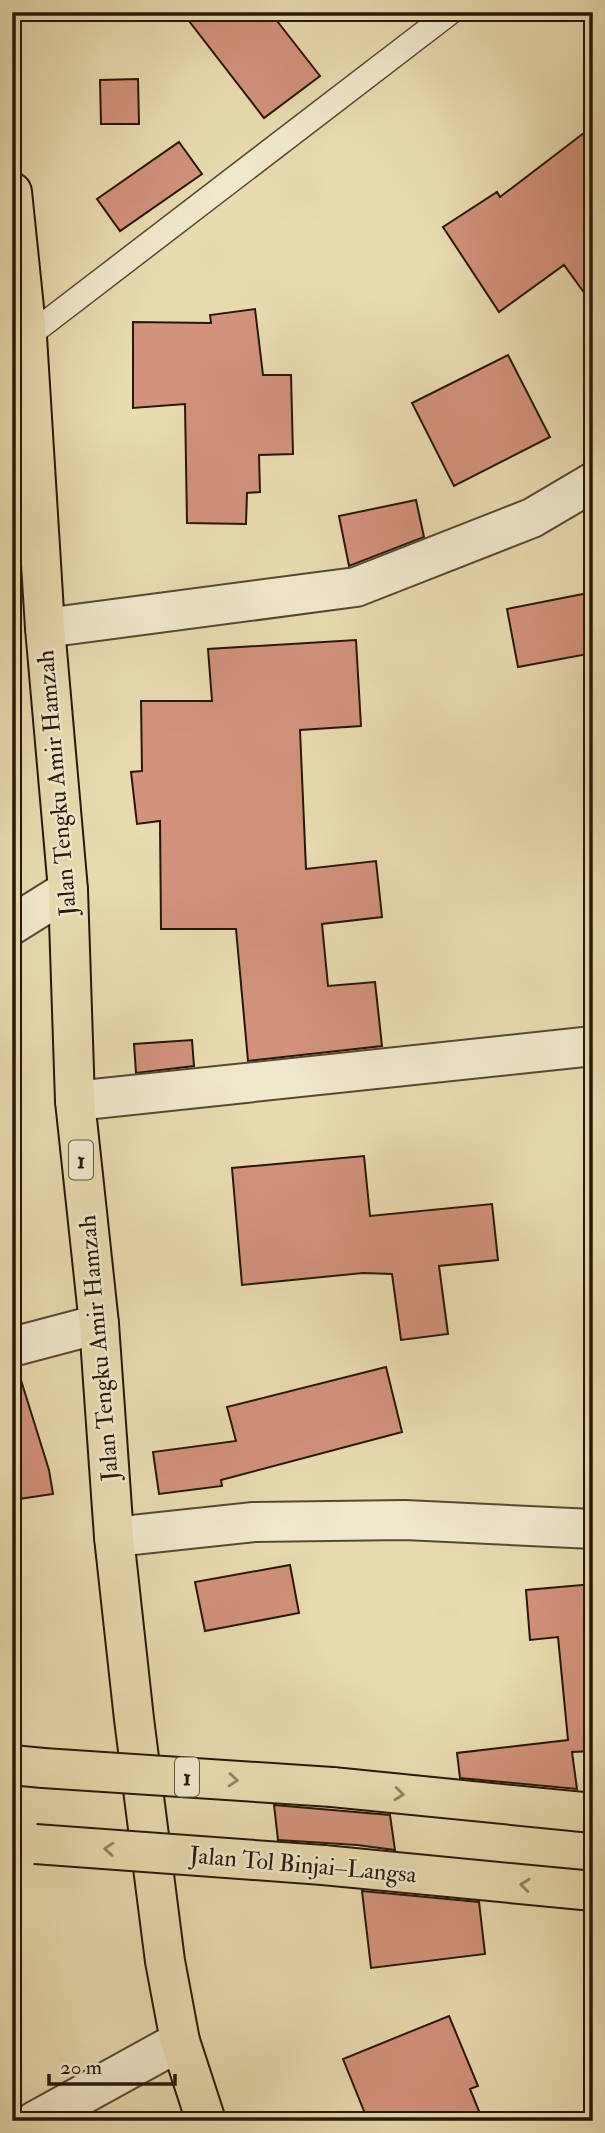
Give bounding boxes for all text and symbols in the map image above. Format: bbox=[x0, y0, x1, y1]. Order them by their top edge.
street label: Jalan Tengku Amir Hamzah bbox=[30, 648, 84, 918]
road number: 1 bbox=[69, 1140, 93, 1180]
street label: Jalan Tengku Amir Hamzah bbox=[72, 1213, 126, 1483]
road number: 1 bbox=[175, 1758, 199, 1797]
one-way arrow bbox=[228, 1773, 239, 1788]
one-way arrow bbox=[394, 1786, 405, 1801]
street label: Jalan Tol Binjai–Langsa bbox=[187, 1840, 419, 1890]
one-way arrow bbox=[103, 1842, 114, 1857]
one-way arrow bbox=[519, 1877, 531, 1892]
scale bar bbox=[49, 2042, 175, 2086]
text: 20 m bbox=[60, 2054, 102, 2081]

